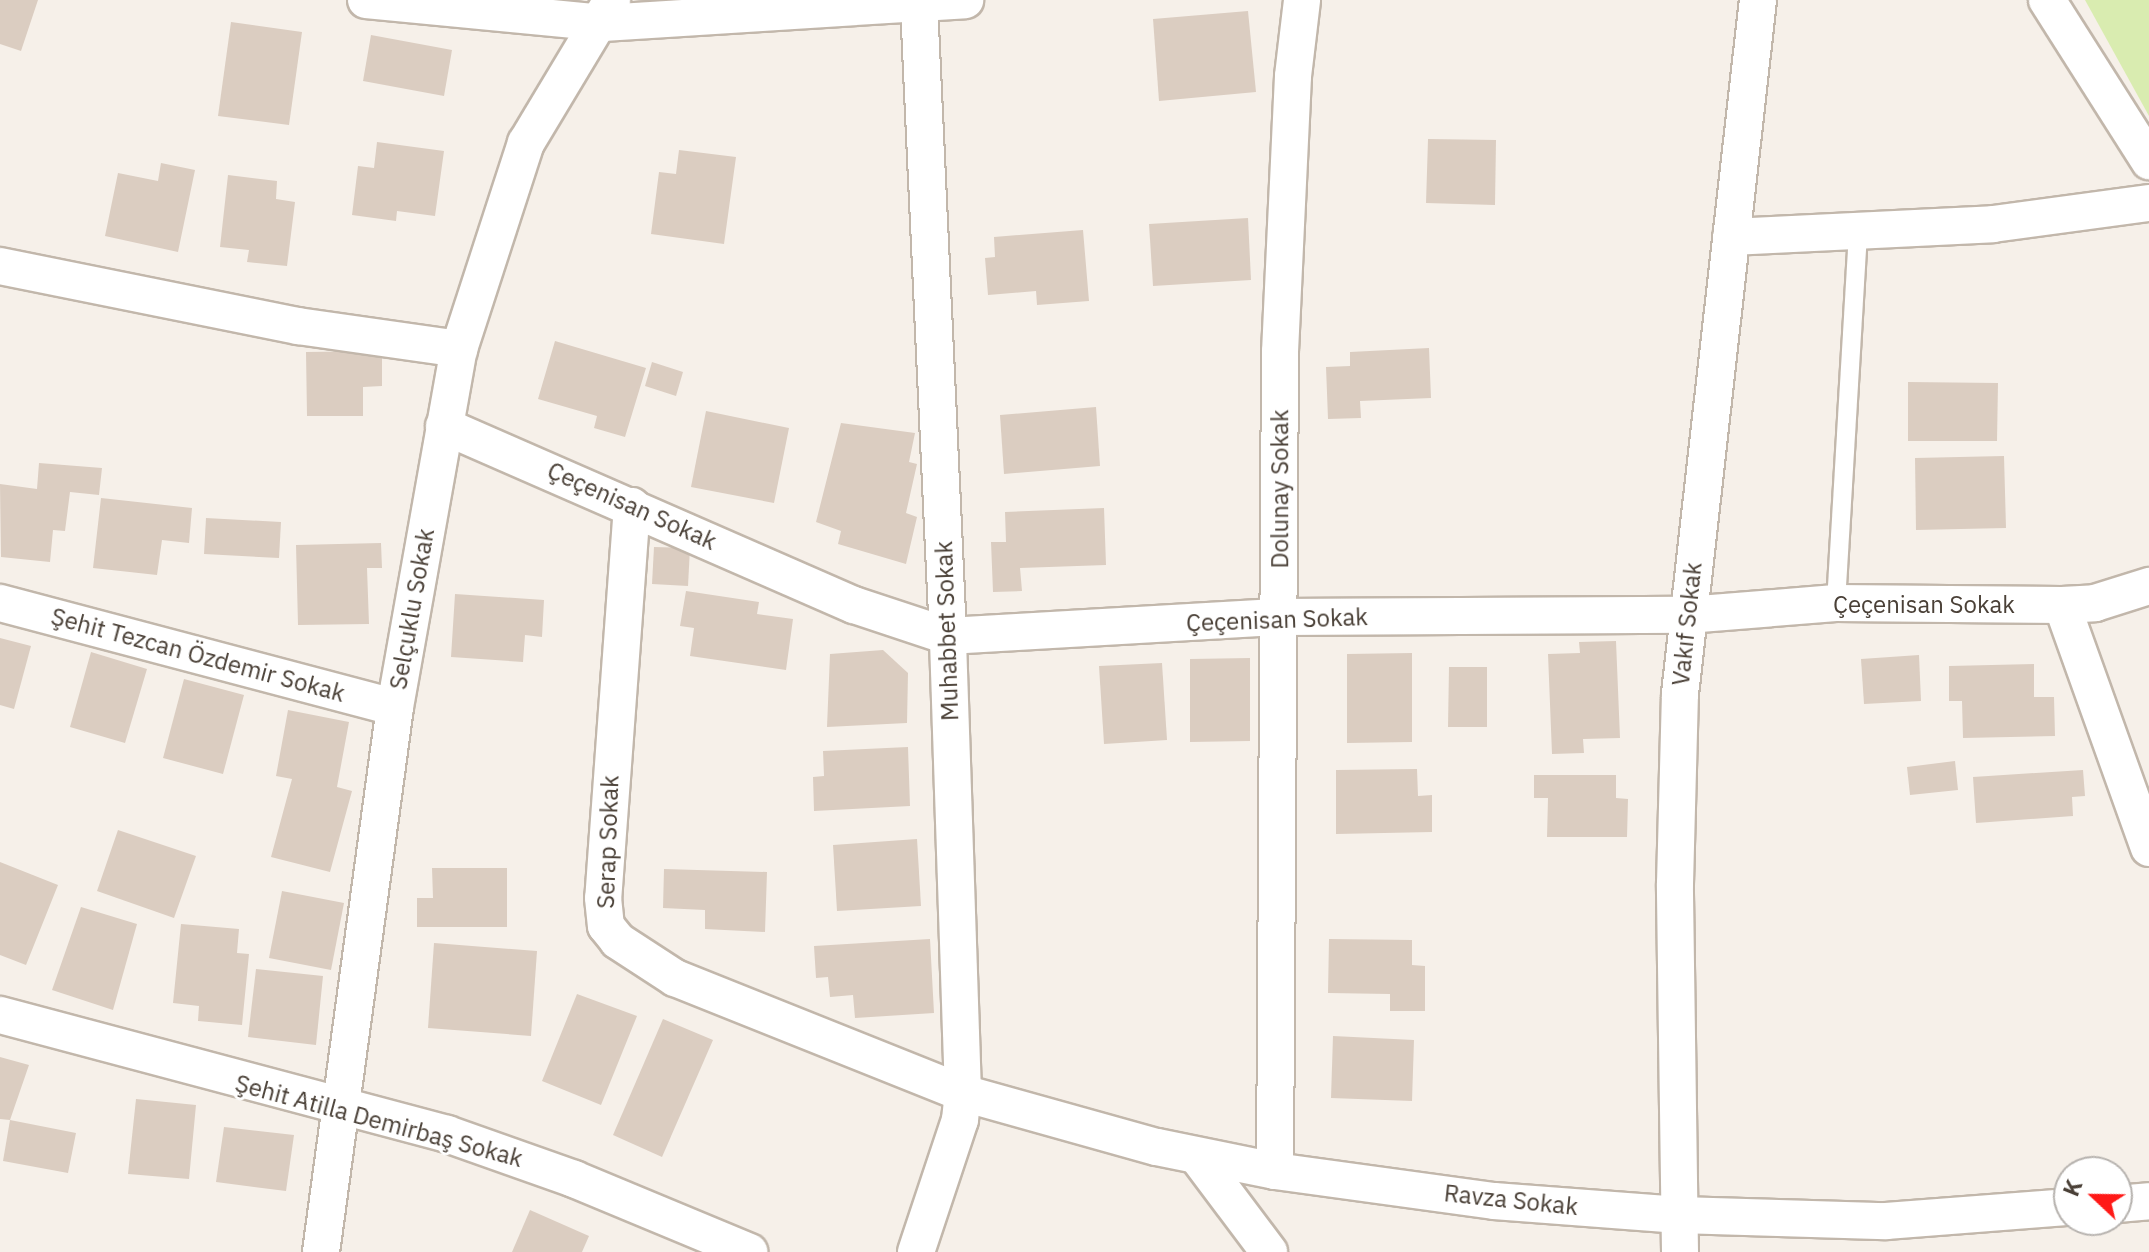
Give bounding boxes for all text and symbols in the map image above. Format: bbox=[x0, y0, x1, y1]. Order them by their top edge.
street label: Dolunay Sokak bbox=[1266, 409, 1294, 569]
street label: Çeçenisan Sokak bbox=[543, 456, 721, 556]
street label: Selçuklu Sokak bbox=[384, 526, 440, 692]
street label: Muhabbet Sokak bbox=[929, 541, 965, 721]
street label: Vakıf Sokak bbox=[1666, 561, 1708, 687]
street label: Çeçenisan Sokak bbox=[1833, 591, 2015, 619]
street label: Şehit Tezcan Özdemir Sokak bbox=[48, 602, 348, 708]
street label: Çeçenisan Sokak bbox=[1186, 602, 1368, 638]
street label: Serap Sokak bbox=[591, 775, 625, 909]
street label: Şehit Atilla Demirbaş Sokak bbox=[232, 1069, 526, 1173]
north arrow bbox=[2053, 1156, 2133, 1236]
text: K bbox=[2056, 1175, 2088, 1200]
street label: Ravza Sokak bbox=[1443, 1179, 1579, 1221]

